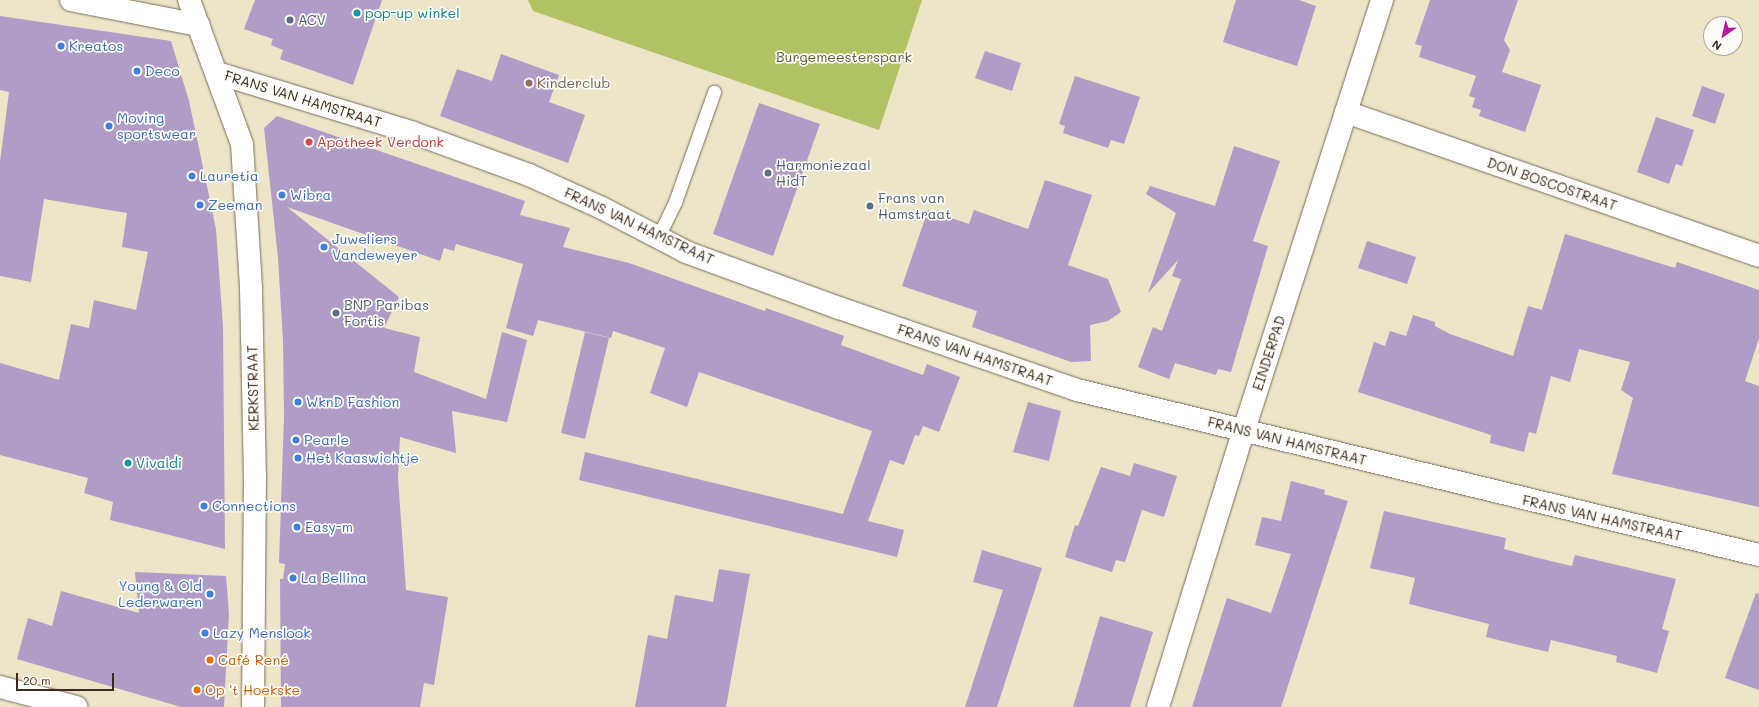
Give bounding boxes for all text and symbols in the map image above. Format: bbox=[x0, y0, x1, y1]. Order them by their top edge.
place label: pop-up winkel bbox=[365, 5, 460, 21]
marker: pop-up winkel bbox=[352, 8, 362, 18]
place label: ACV bbox=[298, 12, 326, 28]
marker: ACV bbox=[285, 15, 295, 25]
north arrow bbox=[1703, 16, 1743, 56]
text: N bbox=[1709, 37, 1724, 54]
place label: Kreatos bbox=[69, 38, 123, 54]
marker: Kreatos bbox=[56, 41, 66, 51]
park label: Burgemeesterspark bbox=[776, 49, 912, 65]
place label: Deco bbox=[145, 63, 180, 79]
marker: Deco bbox=[132, 66, 142, 76]
street label: FRANS VAN HAMSTRAAT bbox=[222, 67, 384, 131]
place label: Kinderclub bbox=[537, 75, 610, 91]
marker: Kinderclub bbox=[524, 78, 534, 88]
place label: Moving sportswear bbox=[117, 110, 196, 142]
marker: Moving sportswear bbox=[104, 121, 114, 131]
place label: Apotheek Verdonk bbox=[317, 134, 444, 150]
marker: Apotheek Verdonk bbox=[304, 137, 314, 147]
street label: DON BOSCOSTRAAT bbox=[1485, 154, 1619, 214]
place label: Harmoniezaal HidT bbox=[776, 157, 871, 190]
place label: Lauretia bbox=[200, 168, 259, 184]
marker: Harmoniezaal HidT bbox=[763, 168, 773, 178]
marker: Lauretia bbox=[187, 171, 197, 181]
street label: FRANS VAN HAMSTRAAT bbox=[561, 184, 717, 268]
place label: Wibra bbox=[290, 187, 331, 203]
marker: Wibra bbox=[277, 190, 287, 200]
place label: Frans van Hamstraat bbox=[878, 190, 951, 222]
place label: Zeeman bbox=[208, 197, 262, 213]
marker: Zeeman bbox=[195, 200, 205, 210]
marker: Frans van Hamstraat bbox=[865, 201, 875, 211]
place label: Juweliers Vandeweyer bbox=[332, 231, 418, 264]
marker: Juweliers Vandeweyer bbox=[319, 242, 329, 252]
place label: BNP Paribas Fortis bbox=[344, 297, 429, 330]
marker: BNP Paribas Fortis bbox=[331, 308, 341, 318]
street label: EINDERPAD bbox=[1249, 313, 1289, 393]
street label: FRANS VAN HAMSTRAAT bbox=[895, 320, 1055, 390]
street label: KERKSTRAAT bbox=[244, 345, 262, 431]
place label: WknD Fashion bbox=[306, 394, 399, 410]
marker: WknD Fashion bbox=[293, 397, 303, 407]
street label: FRANS VAN HAMSTRAAT bbox=[1206, 413, 1368, 469]
place label: Pearle bbox=[304, 432, 349, 448]
marker: Pearle bbox=[291, 435, 301, 445]
place label: Het Kaaswichtje bbox=[306, 450, 419, 466]
marker: Het Kaaswichtje bbox=[293, 453, 303, 463]
place label: Vivaldi bbox=[136, 455, 182, 471]
marker: Vivaldi bbox=[123, 458, 133, 468]
street label: FRANS VAN HAMSTRAAT bbox=[1521, 491, 1683, 545]
place label: Connections bbox=[212, 498, 296, 514]
marker: Connections bbox=[199, 501, 209, 511]
place label: Easy-m bbox=[305, 519, 353, 535]
marker: Easy-m bbox=[292, 522, 302, 532]
place label: La Bellina bbox=[301, 570, 367, 586]
marker: La Bellina bbox=[288, 573, 298, 583]
place label: Young & Old Lederwaren bbox=[118, 578, 202, 610]
marker: Young & Old Lederwaren bbox=[205, 589, 215, 599]
place label: Lazy Menslook bbox=[213, 625, 311, 641]
marker: Lazy Menslook bbox=[200, 628, 210, 638]
place label: Café René bbox=[218, 652, 289, 668]
marker: Café René bbox=[205, 655, 215, 665]
scale bar bbox=[18, 665, 116, 691]
text: 20 m bbox=[23, 672, 51, 688]
place label: Op 't Hoekske bbox=[205, 682, 300, 698]
marker: Op 't Hoekske bbox=[192, 685, 202, 695]

